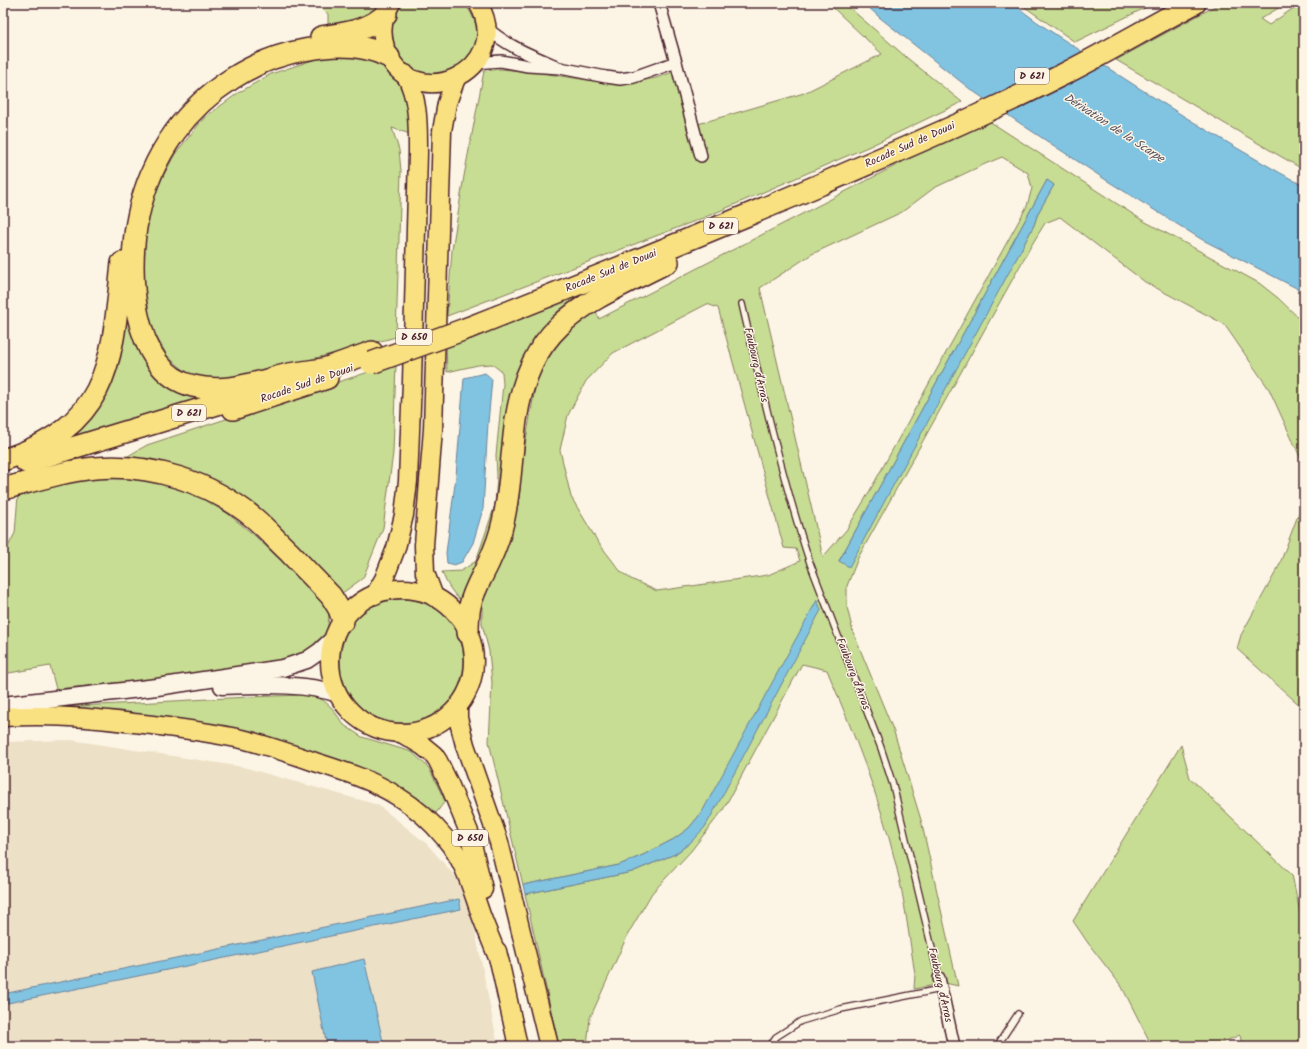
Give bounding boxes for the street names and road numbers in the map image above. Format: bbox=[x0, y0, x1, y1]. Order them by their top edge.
road number: D 621 bbox=[1015, 68, 1049, 84]
street label: Rocade Sud de Douai bbox=[862, 117, 958, 173]
road number: D 621 bbox=[704, 218, 738, 234]
street label: Rocade Sud de Douai bbox=[563, 244, 660, 298]
street label: Faubourg d'Arras bbox=[739, 326, 773, 405]
road number: D 650 bbox=[396, 329, 432, 345]
street label: Rocade Sud de Douai bbox=[258, 360, 356, 408]
road number: D 621 bbox=[172, 405, 206, 421]
street label: Faubourg d'Arras bbox=[831, 635, 875, 713]
road number: D 650 bbox=[452, 830, 488, 846]
street label: Faubourg d'Arras bbox=[923, 946, 957, 1025]

